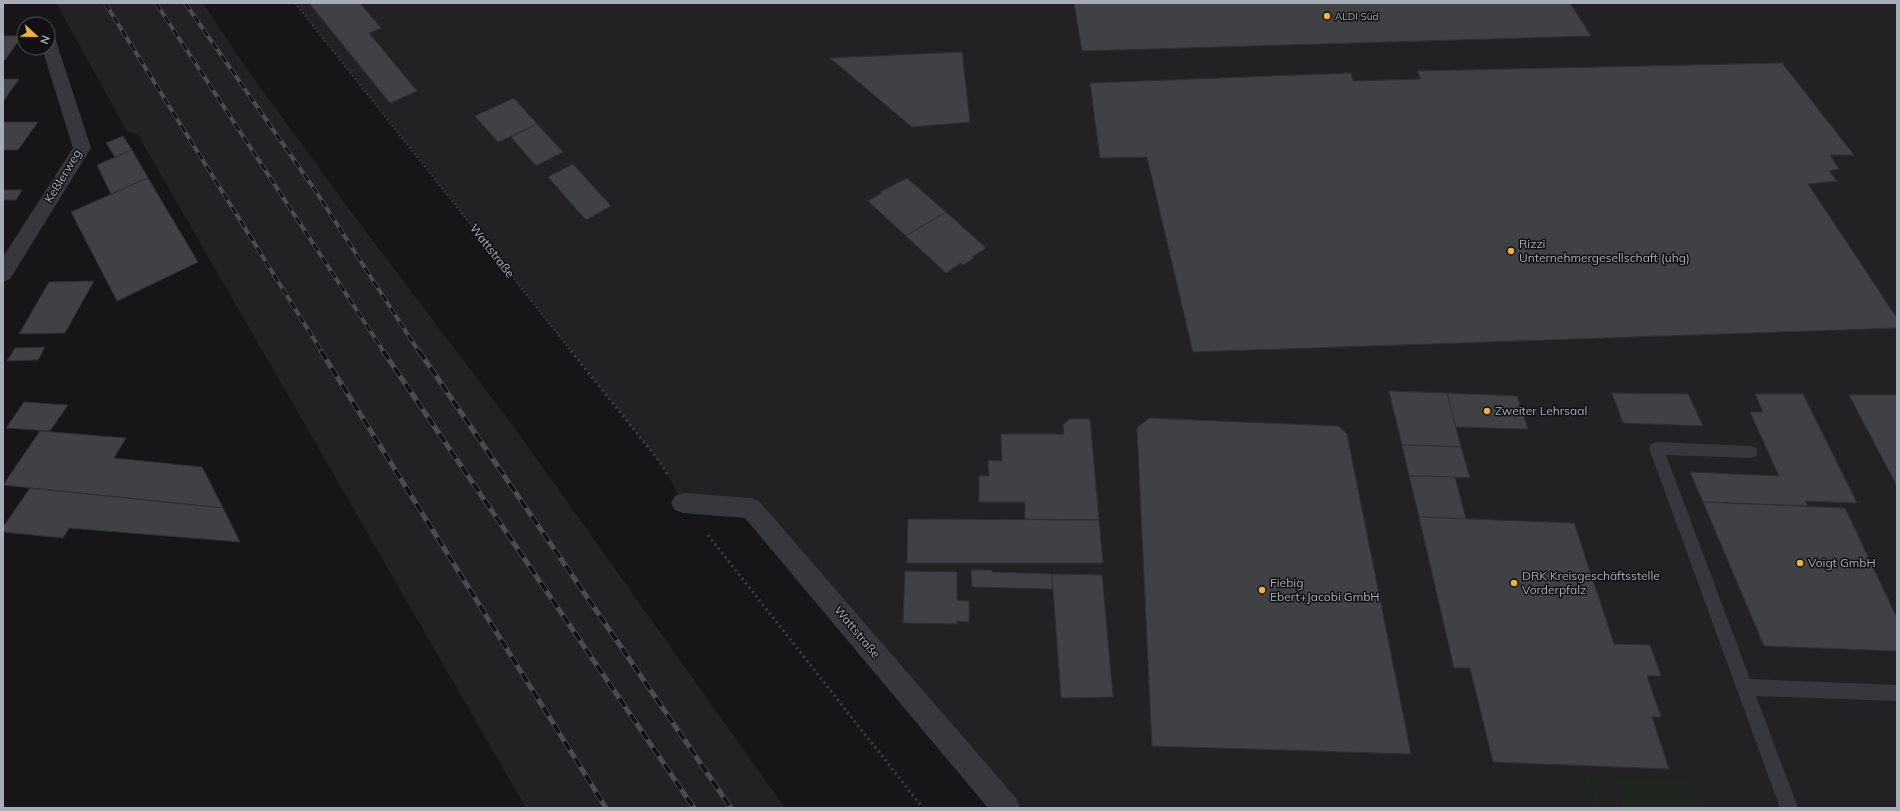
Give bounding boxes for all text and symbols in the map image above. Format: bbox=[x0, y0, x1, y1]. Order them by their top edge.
place label: ALDI Süd bbox=[1335, 10, 1378, 23]
marker: ALDI Süd bbox=[1322, 11, 1332, 21]
north arrow bbox=[16, 16, 56, 56]
text: N bbox=[37, 33, 53, 46]
street label: Keßlerweg bbox=[41, 146, 84, 205]
street label: Wattstraße bbox=[467, 221, 518, 280]
place label: Rizzi Unternehmergesellschaft (uhg) bbox=[1519, 236, 1690, 265]
marker: Rizzi Unternehmergesellschaft (uhg) bbox=[1506, 246, 1516, 256]
place label: Zweiter Lehrsaal bbox=[1495, 403, 1587, 418]
marker: Zweiter Lehrsaal bbox=[1482, 406, 1492, 416]
place label: Voigt GmbH bbox=[1808, 555, 1876, 570]
marker: Voigt GmbH bbox=[1795, 558, 1805, 568]
place label: DRK Kreisgeschäftsstelle Vorderpfalz bbox=[1522, 568, 1660, 597]
place label: Fiebig Ebert+Jacobi GmbH bbox=[1270, 575, 1380, 604]
marker: DRK Kreisgeschäftsstelle Vorderpfalz bbox=[1509, 578, 1519, 588]
marker: Fiebig Ebert+Jacobi GmbH bbox=[1257, 585, 1267, 595]
street label: Wattstraße bbox=[831, 602, 884, 661]

